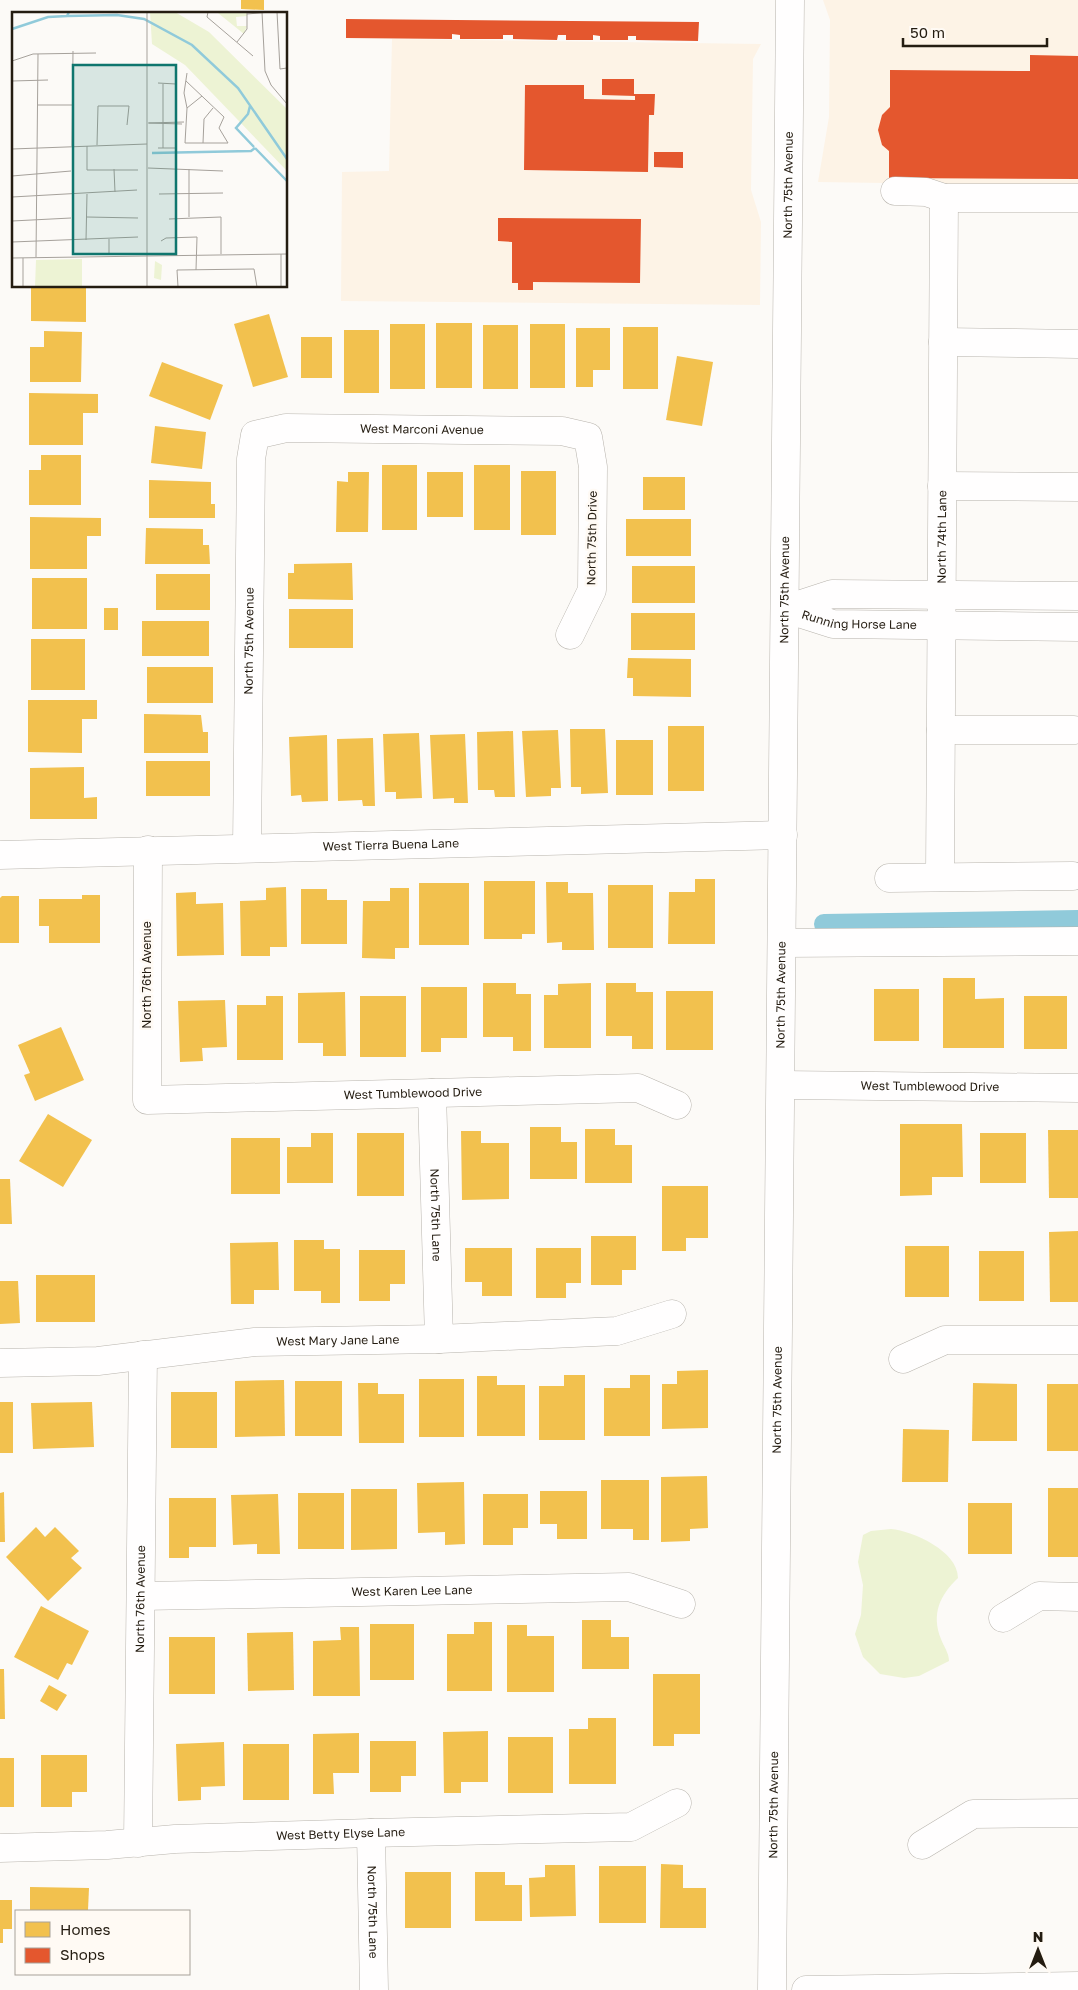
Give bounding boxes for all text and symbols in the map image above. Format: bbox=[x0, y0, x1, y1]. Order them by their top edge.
inset map bbox=[12, 12, 288, 288]
scale bar bbox=[903, 15, 1047, 47]
text: 50 m bbox=[910, 23, 945, 41]
street label: North 75th Avenue bbox=[780, 131, 796, 239]
street label: West Marconi Avenue bbox=[360, 421, 484, 437]
street label: North 74th Lane bbox=[934, 490, 949, 584]
street label: North 75th Drive bbox=[583, 491, 600, 585]
street label: North 75th Avenue bbox=[776, 536, 792, 644]
street label: North 75th Avenue bbox=[241, 587, 257, 695]
street label: Running Horse Lane bbox=[800, 606, 917, 632]
street label: West Tierra Buena Lane bbox=[322, 835, 459, 854]
street label: North 76th Avenue bbox=[139, 921, 154, 1029]
street label: North 75th Avenue bbox=[773, 941, 788, 1049]
street label: West Tumblewood Drive bbox=[861, 1078, 999, 1094]
street label: West Tumblewood Drive bbox=[343, 1084, 482, 1102]
street label: North 75th Lane bbox=[427, 1168, 445, 1262]
street label: West Mary Jane Lane bbox=[276, 1332, 399, 1349]
street label: North 75th Avenue bbox=[769, 1346, 785, 1454]
street label: North 76th Avenue bbox=[132, 1545, 148, 1653]
street label: West Karen Lee Lane bbox=[351, 1582, 473, 1599]
street label: North 75th Avenue bbox=[765, 1751, 781, 1859]
street label: West Betty Elyse Lane bbox=[276, 1824, 405, 1843]
street label: North 75th Lane bbox=[365, 1865, 381, 1959]
legend bbox=[15, 1910, 190, 1975]
text: Homes bbox=[60, 1920, 110, 1938]
north arrow bbox=[1013, 1925, 1063, 1975]
text: N bbox=[1033, 1928, 1043, 1945]
text: Shops bbox=[60, 1945, 105, 1963]

